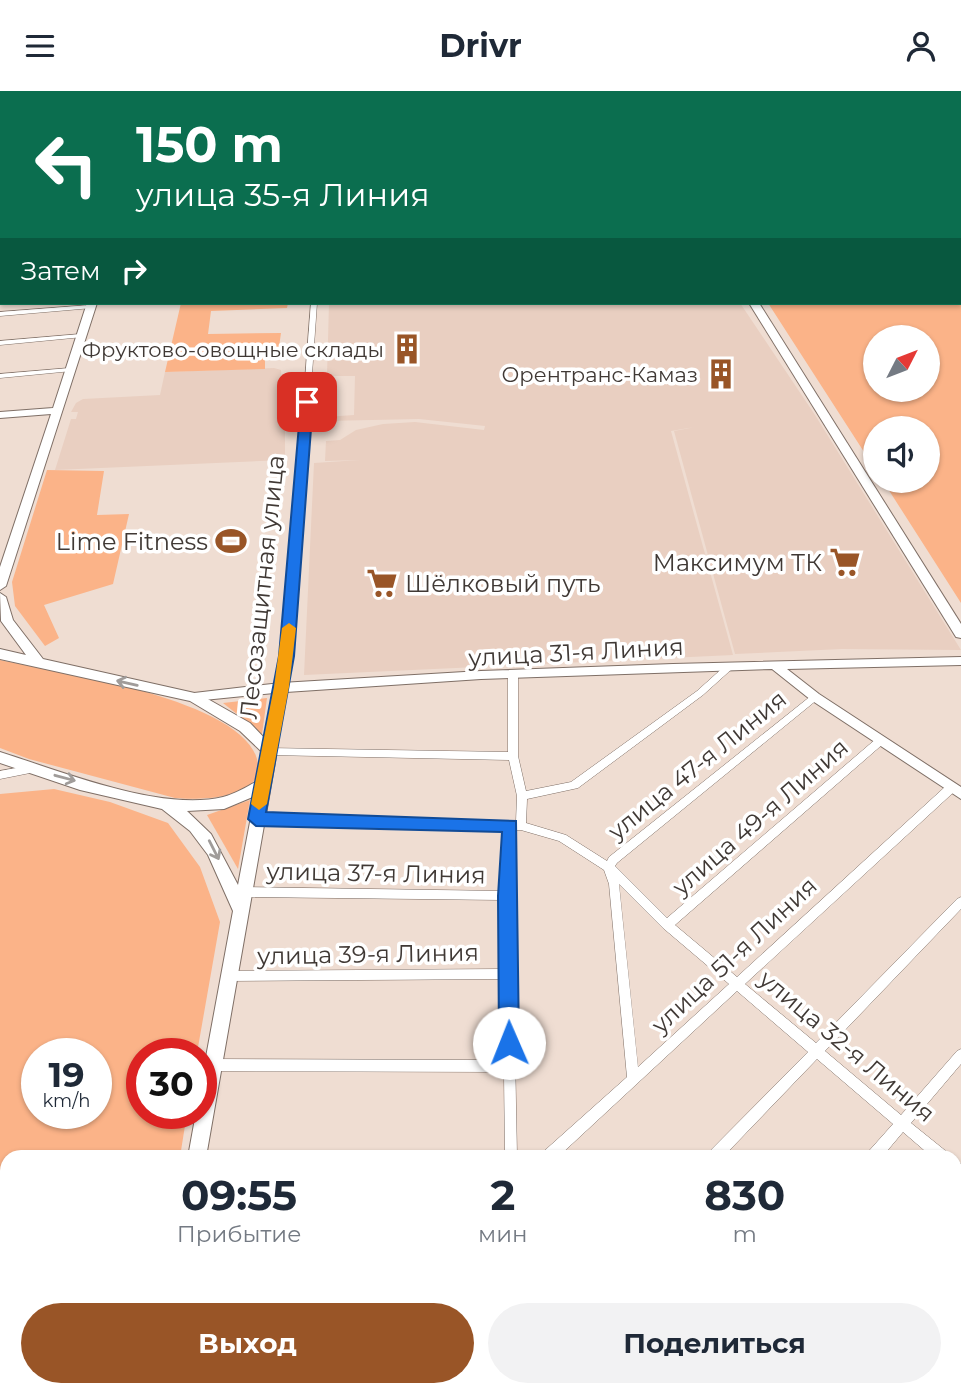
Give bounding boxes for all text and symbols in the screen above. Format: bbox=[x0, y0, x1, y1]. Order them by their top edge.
text: Drivr bbox=[439, 26, 522, 65]
icon: menu bbox=[21, 27, 59, 65]
icon: person bbox=[902, 27, 940, 65]
text: 150 m bbox=[136, 115, 283, 174]
icon: left bbox=[21, 119, 112, 210]
text: улица 35-я Линия bbox=[136, 175, 430, 214]
icon: right bbox=[115, 252, 153, 290]
text: Затем bbox=[21, 255, 101, 287]
north arrow bbox=[863, 325, 940, 403]
map controls bbox=[863, 325, 940, 493]
building icon: Фруктово-овощные склады bbox=[390, 332, 424, 366]
place label: Фруктово-овощные склады bbox=[82, 337, 384, 362]
building icon: Орентранс-Камаз bbox=[704, 357, 738, 391]
place label: Орентранс-Камаз bbox=[502, 362, 698, 387]
pin bbox=[277, 372, 337, 432]
icon: arrive bbox=[288, 383, 326, 421]
button: sound bbox=[863, 416, 940, 493]
street label: Лесозащитная улица bbox=[234, 454, 290, 720]
sports icon: Lime Fitness bbox=[214, 524, 248, 558]
place label: Lime Fitness bbox=[56, 527, 208, 556]
supermarket icon: Максимум ТК bbox=[828, 545, 862, 579]
place label: Максимум ТК bbox=[653, 548, 822, 577]
supermarket icon: Шёлковый путь bbox=[365, 566, 399, 600]
place label: Шёлковый путь bbox=[405, 569, 600, 598]
street label: улица 31-я Линия bbox=[467, 632, 684, 672]
one-way arrow bbox=[116, 676, 139, 690]
street label: улица 47-я Линия bbox=[601, 684, 792, 846]
street label: улица 49-я Линия bbox=[665, 733, 854, 902]
one-way arrow bbox=[53, 772, 76, 785]
one-way arrow bbox=[207, 840, 221, 860]
street label: улица 37-я Линия bbox=[265, 857, 486, 889]
street label: улица 51-я Линия bbox=[645, 871, 823, 1040]
street label: улица 39-я Линия bbox=[256, 938, 479, 970]
street label: улица 32-я Линия bbox=[753, 963, 941, 1128]
position arrow bbox=[472, 1006, 546, 1080]
speed limit sign: 30 bbox=[126, 1038, 217, 1129]
text: 19 bbox=[48, 1053, 85, 1096]
text: km/h bbox=[42, 1090, 91, 1112]
text: 09:55 bbox=[181, 1169, 297, 1221]
text: 2 bbox=[490, 1169, 515, 1221]
text: 830 bbox=[704, 1169, 785, 1221]
text: Прибытие bbox=[177, 1220, 301, 1248]
text: мин bbox=[478, 1220, 528, 1248]
text: m bbox=[733, 1220, 757, 1248]
button: Выход bbox=[21, 1303, 474, 1383]
button: Поделиться bbox=[488, 1303, 941, 1383]

